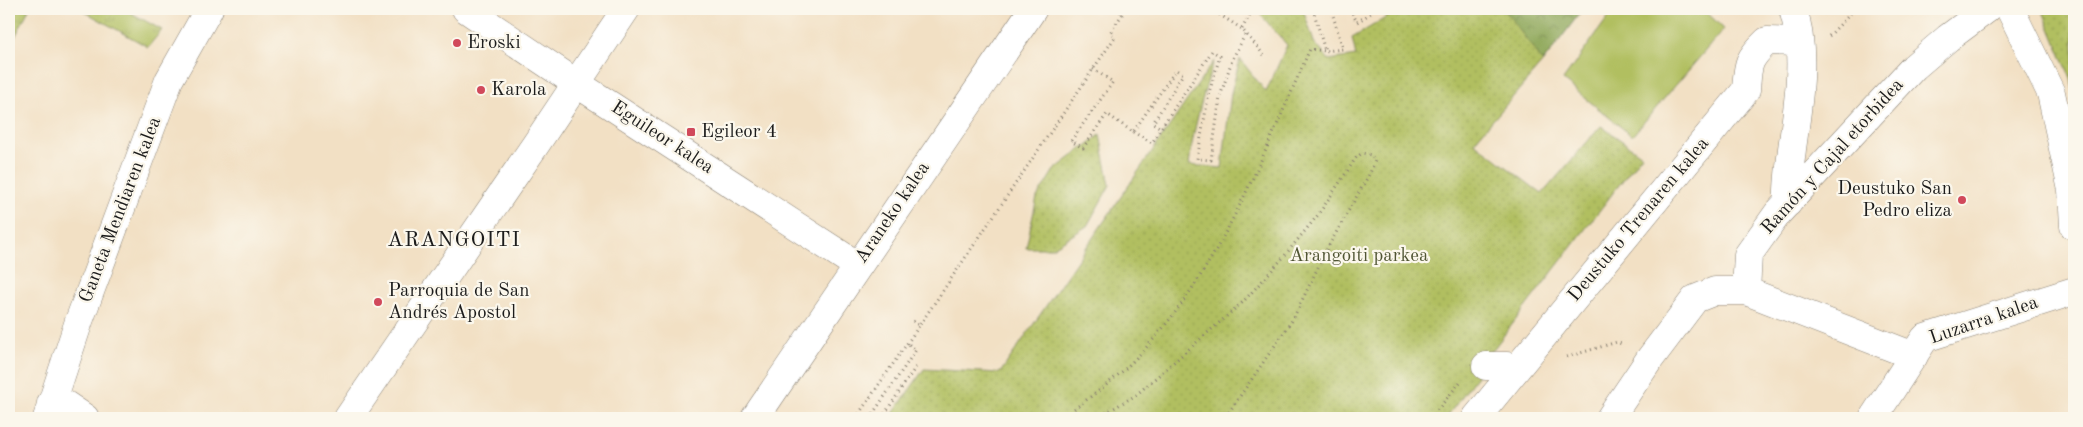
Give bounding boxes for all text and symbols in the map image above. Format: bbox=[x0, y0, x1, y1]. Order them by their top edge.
place label: Eroski bbox=[467, 34, 521, 53]
marker: Eroski bbox=[451, 37, 463, 49]
street label: Ramón y Cajal etorbidea bbox=[1758, 75, 1908, 238]
place label: Karola bbox=[491, 81, 547, 100]
marker: Karola bbox=[475, 84, 487, 96]
street label: Eguileor kalea bbox=[608, 98, 717, 178]
street label: Ganeta Mendiaren kalea bbox=[77, 114, 165, 306]
place label: Egileor 4 bbox=[701, 123, 777, 142]
marker: Egileor 4 bbox=[685, 126, 697, 138]
street label: Deustuko Trenaren kalea bbox=[1565, 134, 1713, 306]
street label: Araneko kalea bbox=[852, 158, 934, 267]
place label: Deustuko San Pedro eliza bbox=[1837, 180, 1953, 221]
marker: Deustuko San Pedro eliza bbox=[1956, 194, 1968, 206]
district label: ARANGOITI bbox=[387, 230, 521, 251]
park label: Arangoiti parkea bbox=[1290, 247, 1429, 266]
place label: Parroquia de San Andrés Apostol bbox=[388, 282, 529, 323]
street label: Luzarra kalea bbox=[1927, 293, 2041, 348]
marker: Parroquia de San Andrés Apostol bbox=[372, 296, 384, 308]

